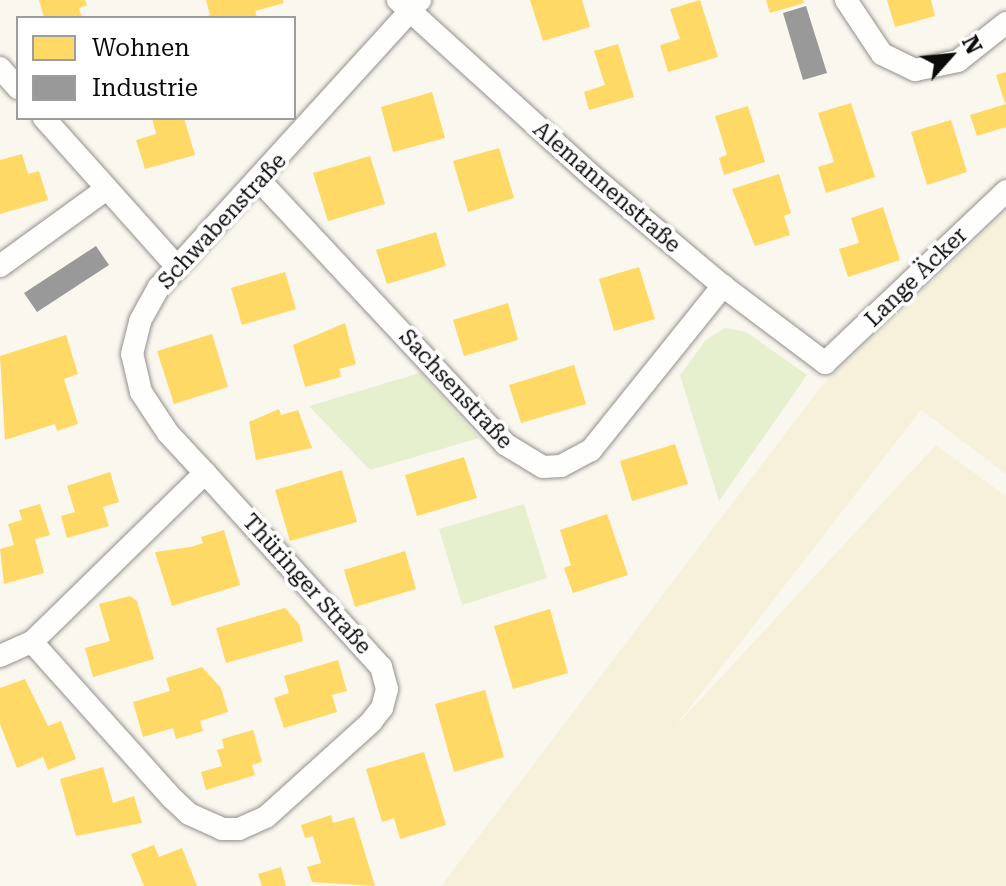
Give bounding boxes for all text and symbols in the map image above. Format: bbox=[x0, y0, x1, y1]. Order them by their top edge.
legend bbox=[16, 16, 296, 120]
north arrow bbox=[910, 16, 990, 96]
text: N bbox=[957, 32, 987, 58]
text: Wohnen bbox=[92, 34, 190, 62]
text: Industrie bbox=[92, 74, 198, 102]
street label: Alemannenstraße bbox=[528, 116, 686, 258]
street label: Schwabenstraße bbox=[152, 148, 292, 294]
street label: Lange Äcker bbox=[859, 222, 973, 332]
street label: Sachsenstraße bbox=[394, 324, 518, 454]
street label: Thüringer Straße bbox=[237, 508, 377, 660]

